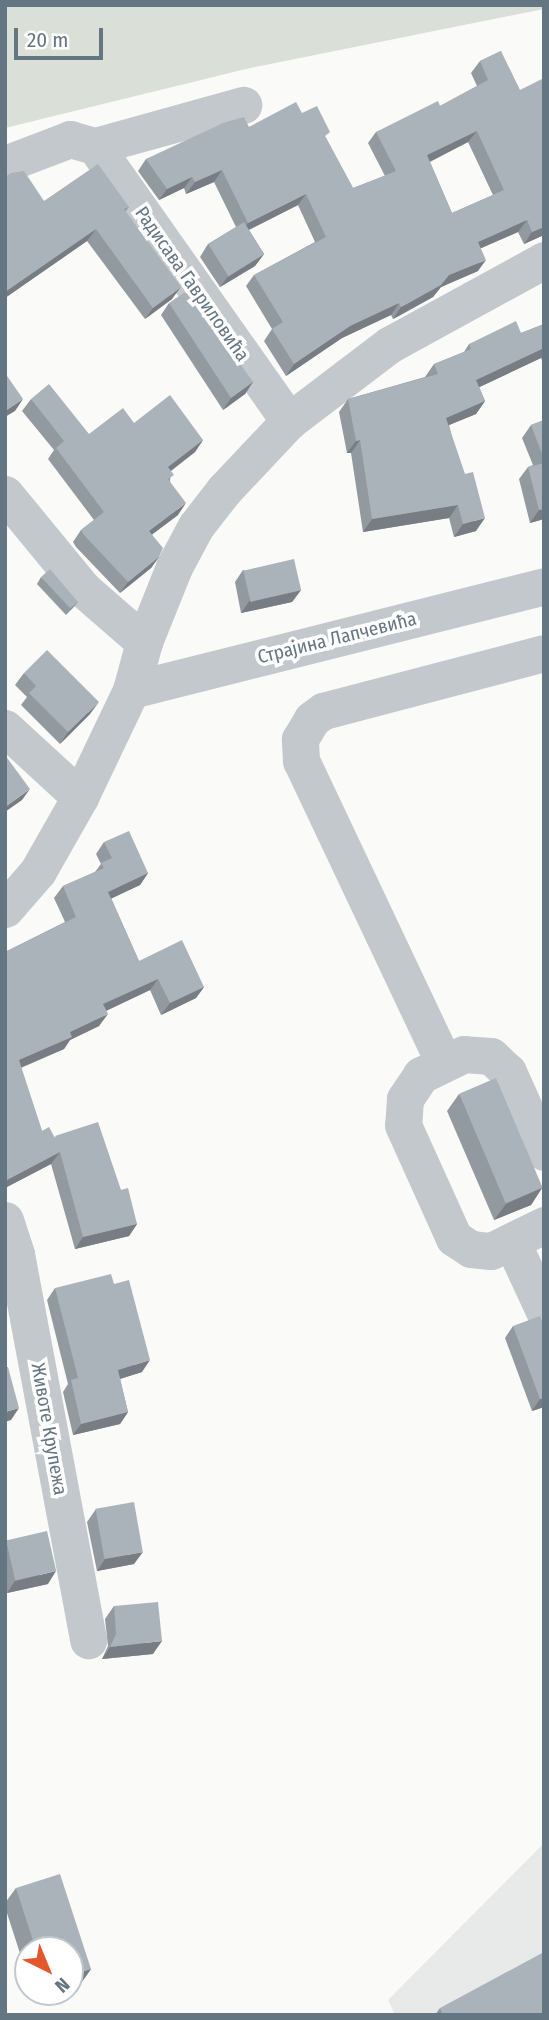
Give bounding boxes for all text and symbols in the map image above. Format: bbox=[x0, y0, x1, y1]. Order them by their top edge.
scale bar bbox=[18, 14, 107, 58]
text: 20 m bbox=[27, 27, 68, 53]
street label: Радисава Гавриловића bbox=[130, 202, 254, 366]
street label: Страјина Лапчевића bbox=[255, 607, 419, 669]
street label: Животе Крупежа bbox=[26, 1361, 72, 1497]
north arrow bbox=[14, 1936, 84, 2006]
text: N bbox=[50, 1973, 74, 1998]

